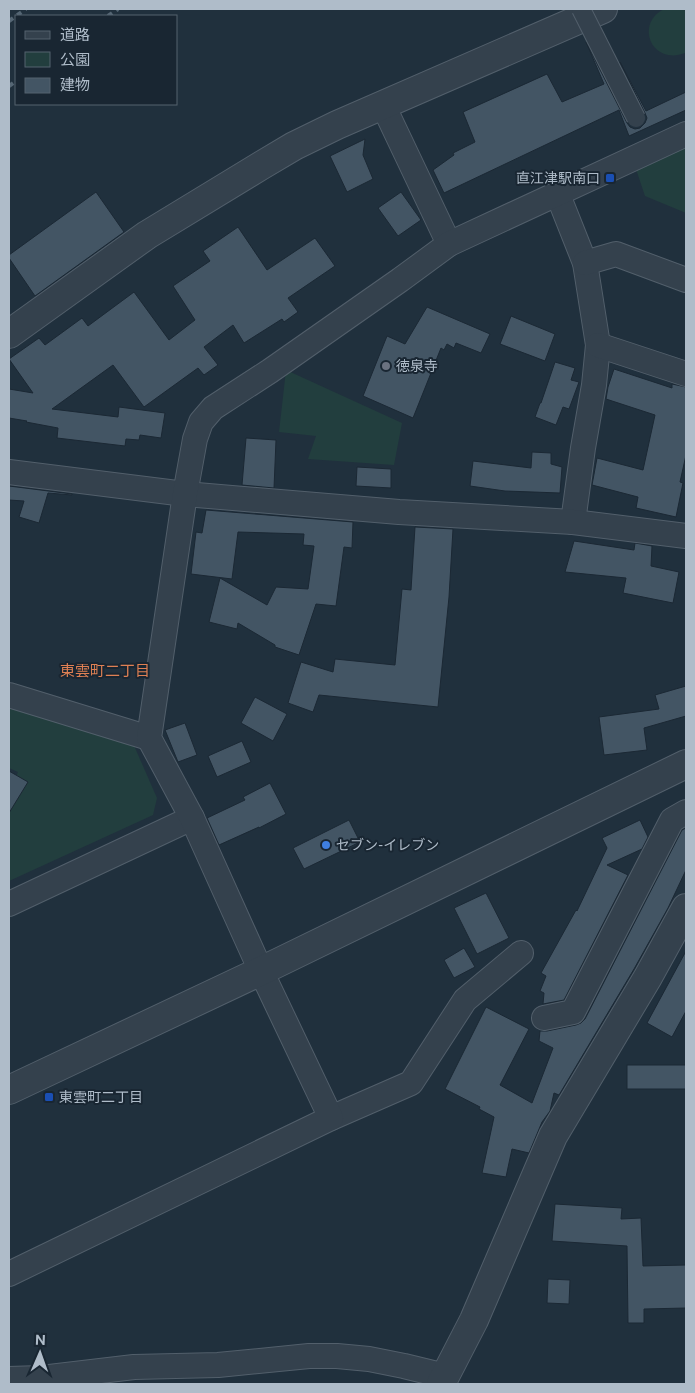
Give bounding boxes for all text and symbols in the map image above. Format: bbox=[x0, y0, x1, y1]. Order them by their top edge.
legend bbox=[15, 15, 178, 105]
text: 道路 bbox=[60, 26, 90, 43]
text: 公園 bbox=[60, 51, 90, 68]
text: 建物 bbox=[60, 76, 90, 93]
place label: 直江津駅南口 bbox=[516, 170, 600, 186]
marker: 直江津駅南口 bbox=[604, 172, 616, 184]
place label: 徳泉寺 bbox=[396, 358, 438, 374]
marker: 徳泉寺 bbox=[380, 360, 392, 372]
district label: 東雲町二丁目 bbox=[60, 662, 150, 679]
place label: セブン-イレブン bbox=[336, 837, 439, 853]
marker: セブン-イレブン bbox=[320, 839, 332, 851]
place label: 東雲町二丁目 bbox=[59, 1089, 143, 1105]
marker: 東雲町二丁目 bbox=[43, 1091, 55, 1103]
north arrow bbox=[15, 1328, 65, 1378]
text: N bbox=[35, 1332, 46, 1348]

